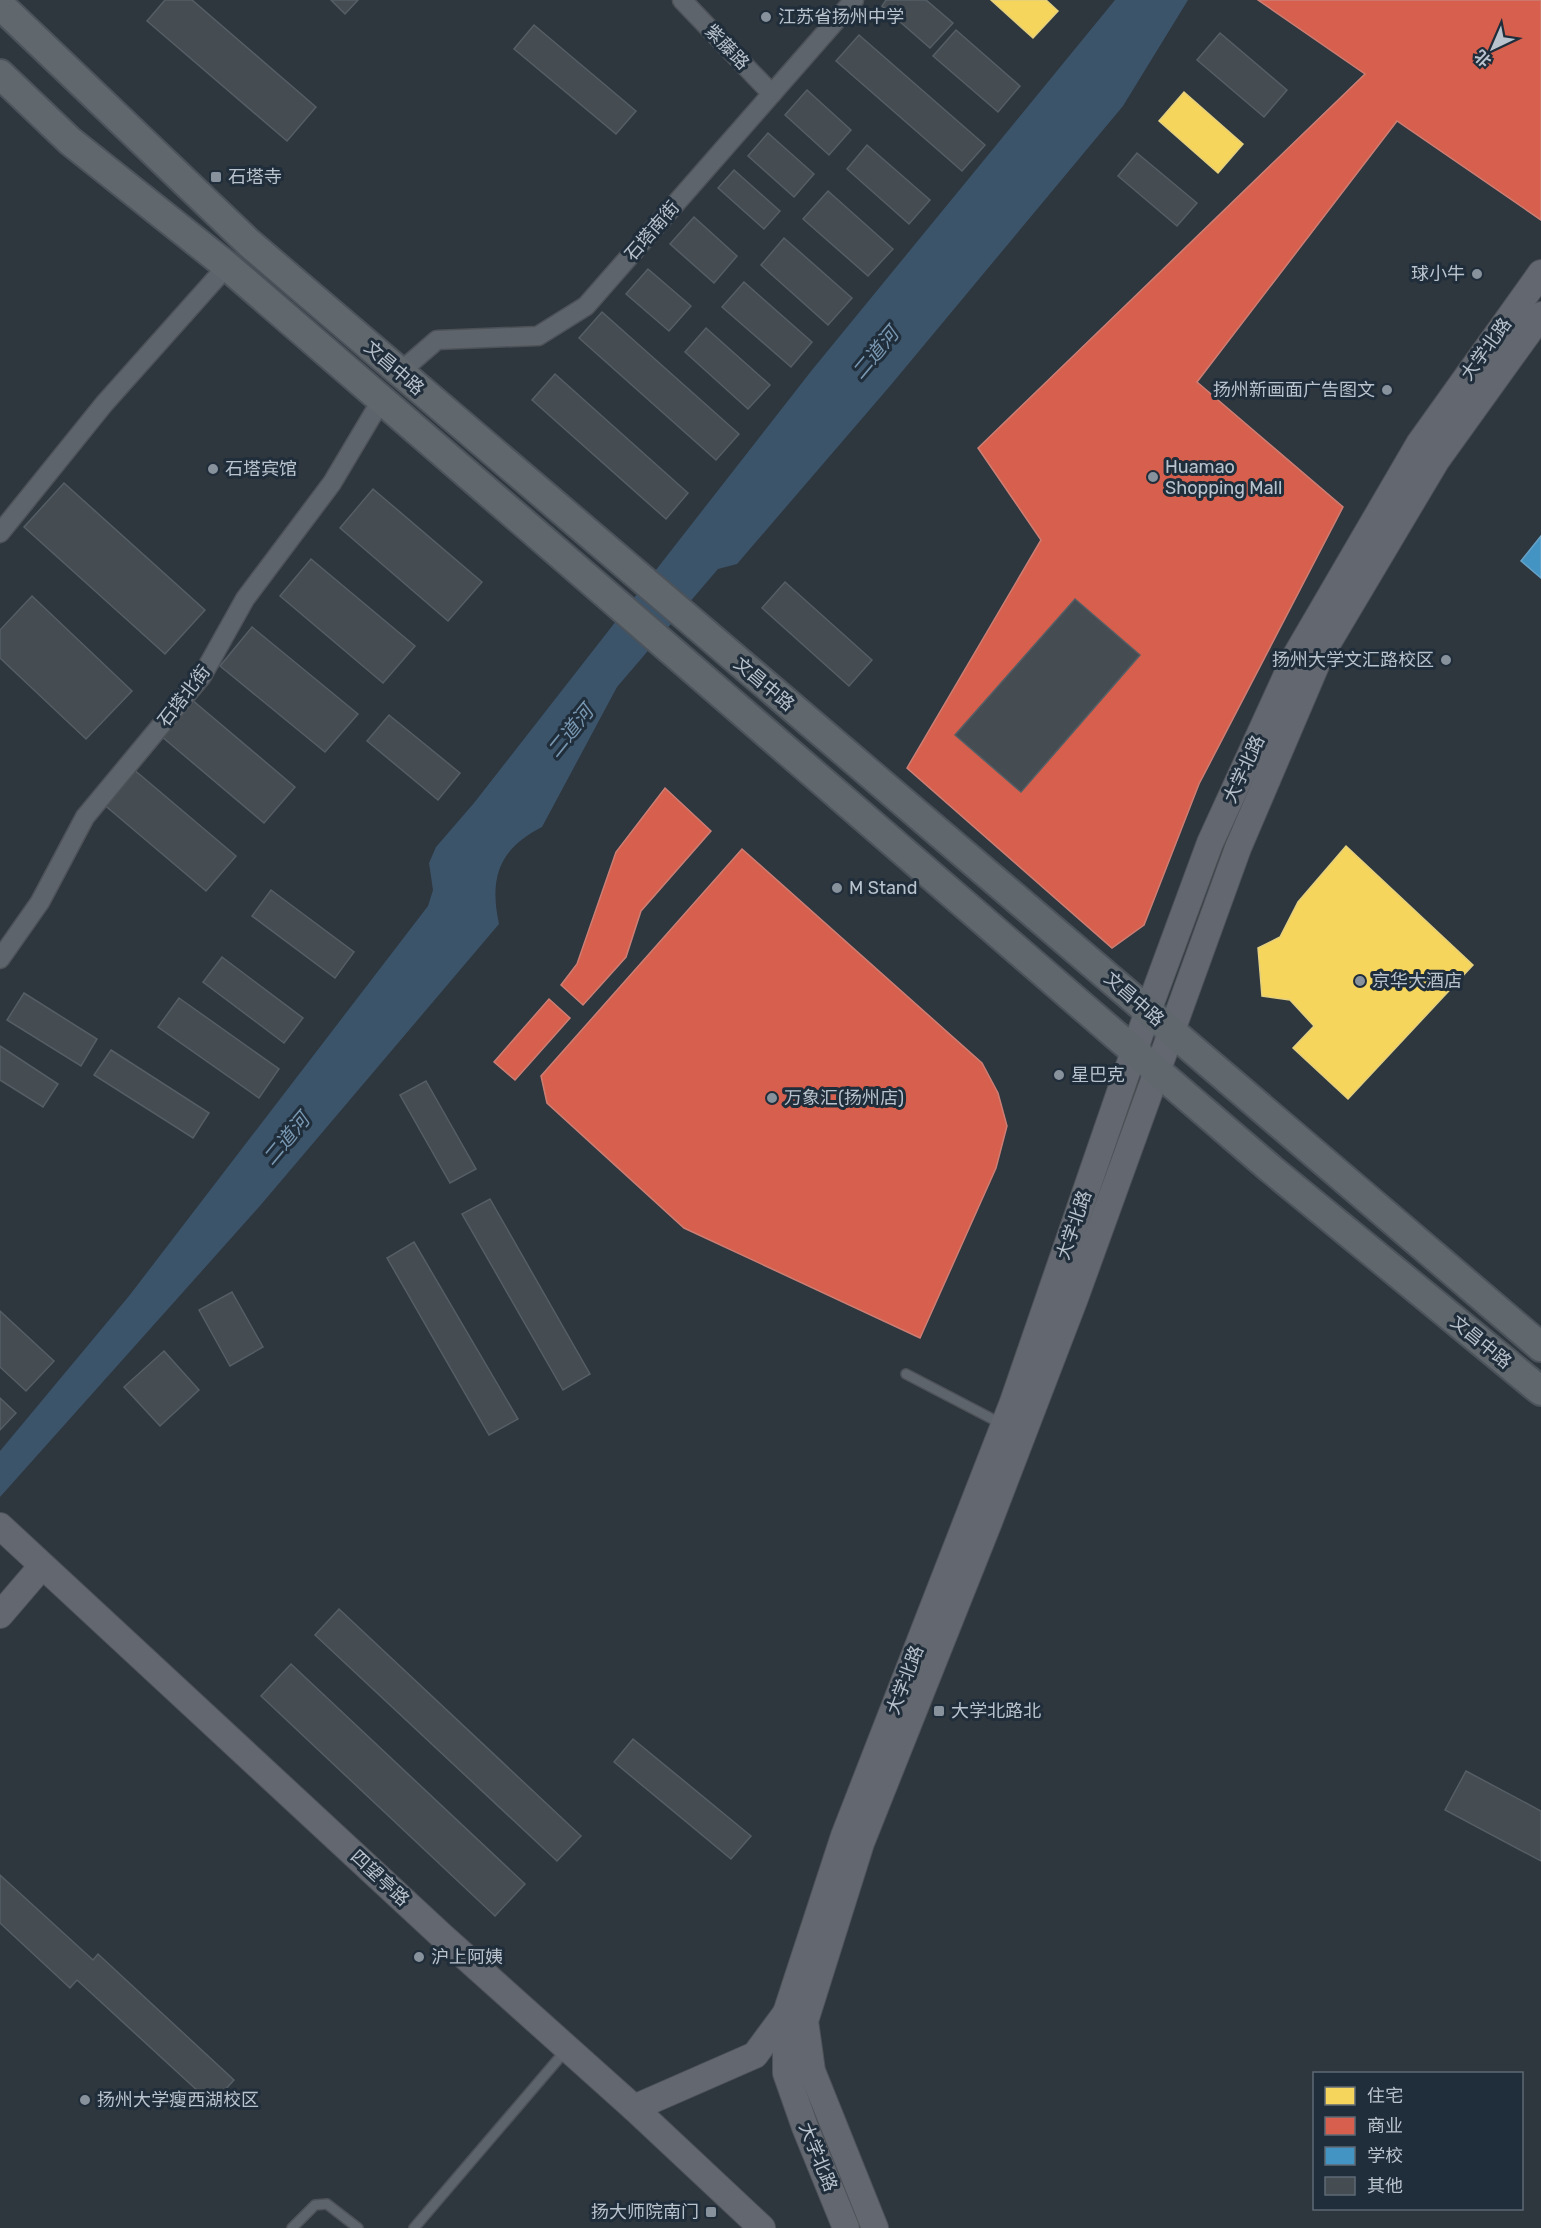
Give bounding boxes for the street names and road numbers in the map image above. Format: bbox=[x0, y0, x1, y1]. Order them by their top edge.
street label: 紫藤路 bbox=[700, 20, 754, 74]
street label: 石塔南街 bbox=[620, 197, 684, 265]
street label: 大学北路 bbox=[1456, 313, 1516, 385]
street label: 文昌中路 bbox=[360, 336, 428, 400]
street label: 文昌中路 bbox=[729, 652, 799, 716]
street label: 石塔北街 bbox=[153, 661, 215, 731]
street label: 大学北路 bbox=[1219, 732, 1269, 806]
street label: 文昌中路 bbox=[1100, 967, 1168, 1031]
street label: 大学北路 bbox=[1052, 1187, 1096, 1263]
street label: 文昌中路 bbox=[1446, 1311, 1516, 1373]
street label: 大学北路 bbox=[882, 1642, 928, 1718]
street label: 四望亭路 bbox=[346, 1845, 414, 1911]
street label: 大学北路 bbox=[794, 2120, 842, 2194]

